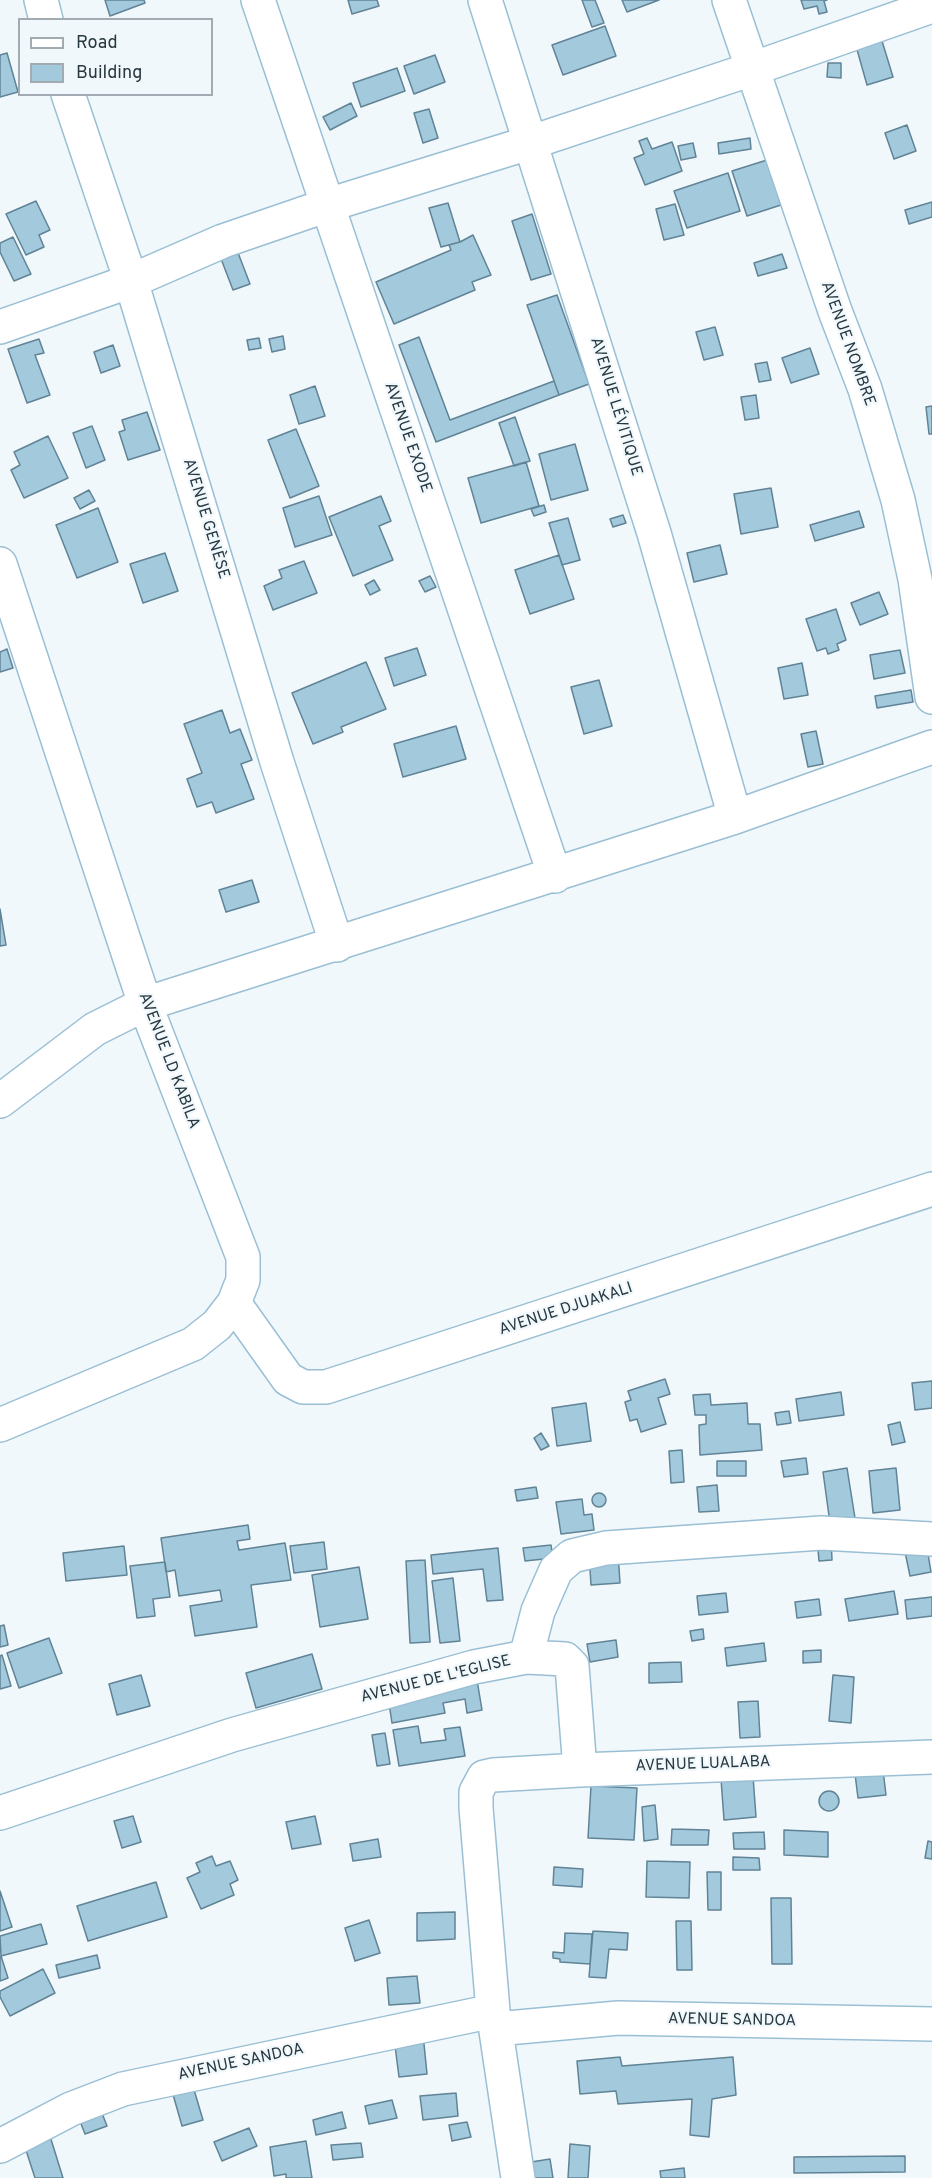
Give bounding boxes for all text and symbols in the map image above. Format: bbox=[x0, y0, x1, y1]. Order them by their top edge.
legend bbox=[18, 18, 213, 96]
text: Road bbox=[76, 32, 118, 55]
text: Building bbox=[76, 62, 142, 85]
street label: AVENUE NOMBRE bbox=[816, 279, 878, 409]
street label: AVENUE LÉVITIQUE bbox=[585, 335, 645, 479]
street label: AVENUE EXODE bbox=[379, 380, 435, 496]
street label: AVENUE GENÈSE bbox=[178, 456, 232, 582]
street label: AVENUE LD KABILA bbox=[133, 990, 203, 1132]
street label: AVENUE DJUAKALI bbox=[497, 1279, 635, 1341]
street label: AVENUE DE L'EGLISE bbox=[359, 1652, 513, 1708]
street label: AVENUE LUALABA bbox=[635, 1753, 771, 1777]
street label: AVENUE SANDOA bbox=[668, 2010, 796, 2032]
street label: AVENUE SANDOA bbox=[176, 2040, 306, 2086]

